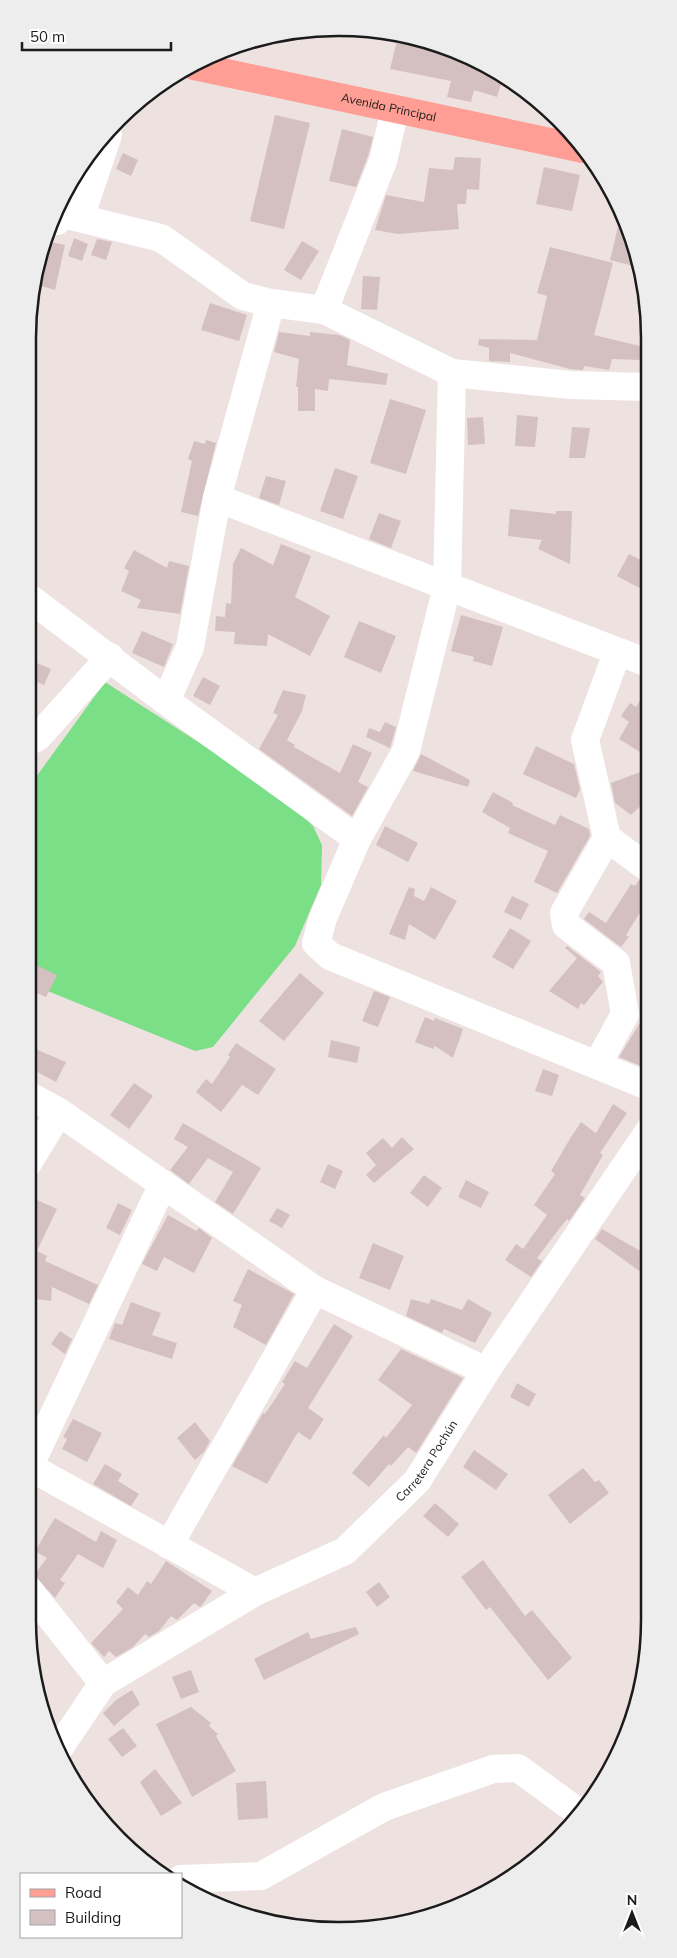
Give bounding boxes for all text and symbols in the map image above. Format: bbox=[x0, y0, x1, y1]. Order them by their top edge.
scale bar bbox=[22, 20, 171, 52]
text: 50 m bbox=[30, 27, 65, 46]
street label: Avenida Principal bbox=[340, 90, 438, 124]
street label: Carretera Pochún bbox=[392, 1417, 460, 1505]
legend bbox=[20, 1873, 182, 1938]
text: Road bbox=[65, 1883, 102, 1902]
north arrow bbox=[607, 1888, 657, 1938]
text: N bbox=[627, 1891, 637, 1909]
text: Building bbox=[65, 1908, 121, 1927]

